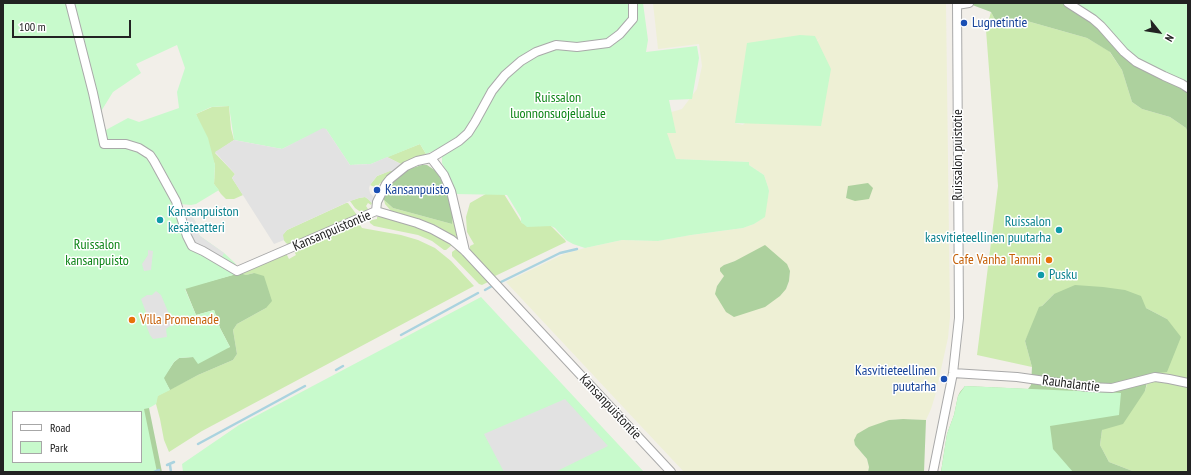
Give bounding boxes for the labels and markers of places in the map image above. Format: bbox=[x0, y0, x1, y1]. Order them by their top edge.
place label: Lugnetintie bbox=[972, 15, 1027, 31]
marker: Lugnetintie bbox=[959, 18, 969, 28]
place label: Kansanpuisto bbox=[385, 182, 450, 198]
marker: Kansanpuisto bbox=[372, 185, 382, 195]
place label: Kansanpuiston kesäteatteri bbox=[168, 204, 239, 236]
place label: Ruissalon kasvitieteellinen puutarha bbox=[925, 214, 1051, 246]
marker: Kansanpuiston kesäteatteri bbox=[155, 215, 165, 225]
marker: Ruissalon kasvitieteellinen puutarha bbox=[1054, 225, 1064, 235]
place label: Cafe Vanha Tammi bbox=[953, 252, 1041, 268]
marker: Cafe Vanha Tammi bbox=[1044, 255, 1054, 265]
place label: Pusku bbox=[1049, 267, 1077, 283]
marker: Pusku bbox=[1036, 270, 1046, 280]
place label: Villa Promenade bbox=[140, 312, 219, 328]
marker: Villa Promenade bbox=[127, 315, 137, 325]
place label: Kasvitieteellinen puutarha bbox=[855, 363, 936, 396]
marker: Kasvitieteellinen puutarha bbox=[939, 374, 949, 384]

